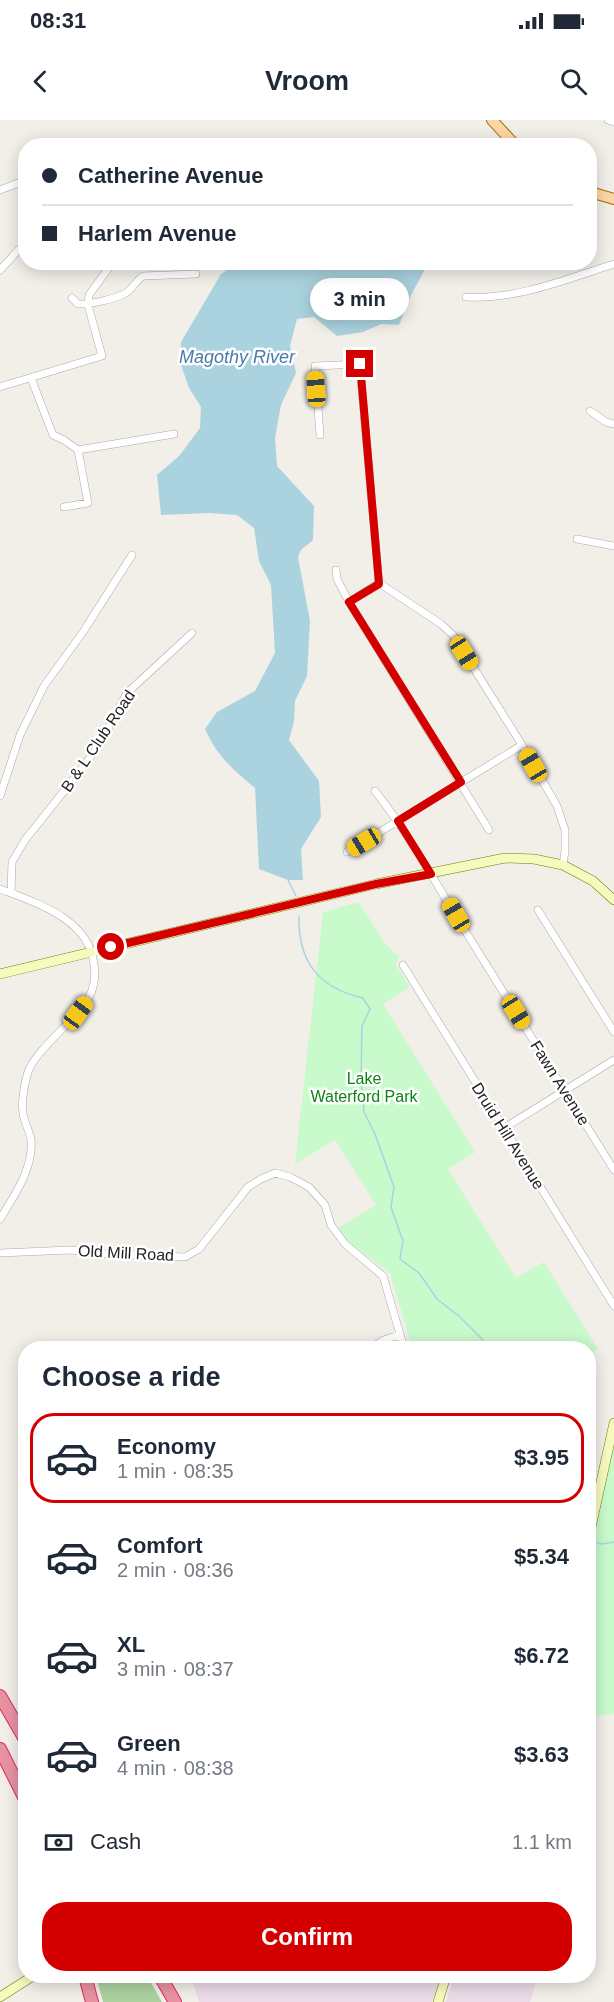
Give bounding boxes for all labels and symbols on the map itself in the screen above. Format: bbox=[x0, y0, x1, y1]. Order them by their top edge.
callout: 3 min bbox=[310, 277, 410, 319]
water label: Magothy River bbox=[179, 347, 296, 367]
route end bbox=[346, 350, 373, 377]
car bbox=[306, 370, 326, 408]
car bbox=[447, 633, 481, 673]
street label: B & L Club Road bbox=[58, 687, 138, 795]
car bbox=[516, 745, 550, 785]
car bbox=[344, 825, 384, 859]
car bbox=[439, 895, 473, 935]
route start bbox=[97, 933, 124, 960]
car bbox=[499, 992, 533, 1032]
car bbox=[60, 993, 96, 1033]
street label: Fawn Avenue bbox=[527, 1038, 593, 1129]
park label: Lake Waterford Park bbox=[311, 1070, 418, 1105]
street label: Druid Hill Avenue bbox=[468, 1080, 548, 1193]
street label: Old Mill Road bbox=[78, 1242, 174, 1264]

